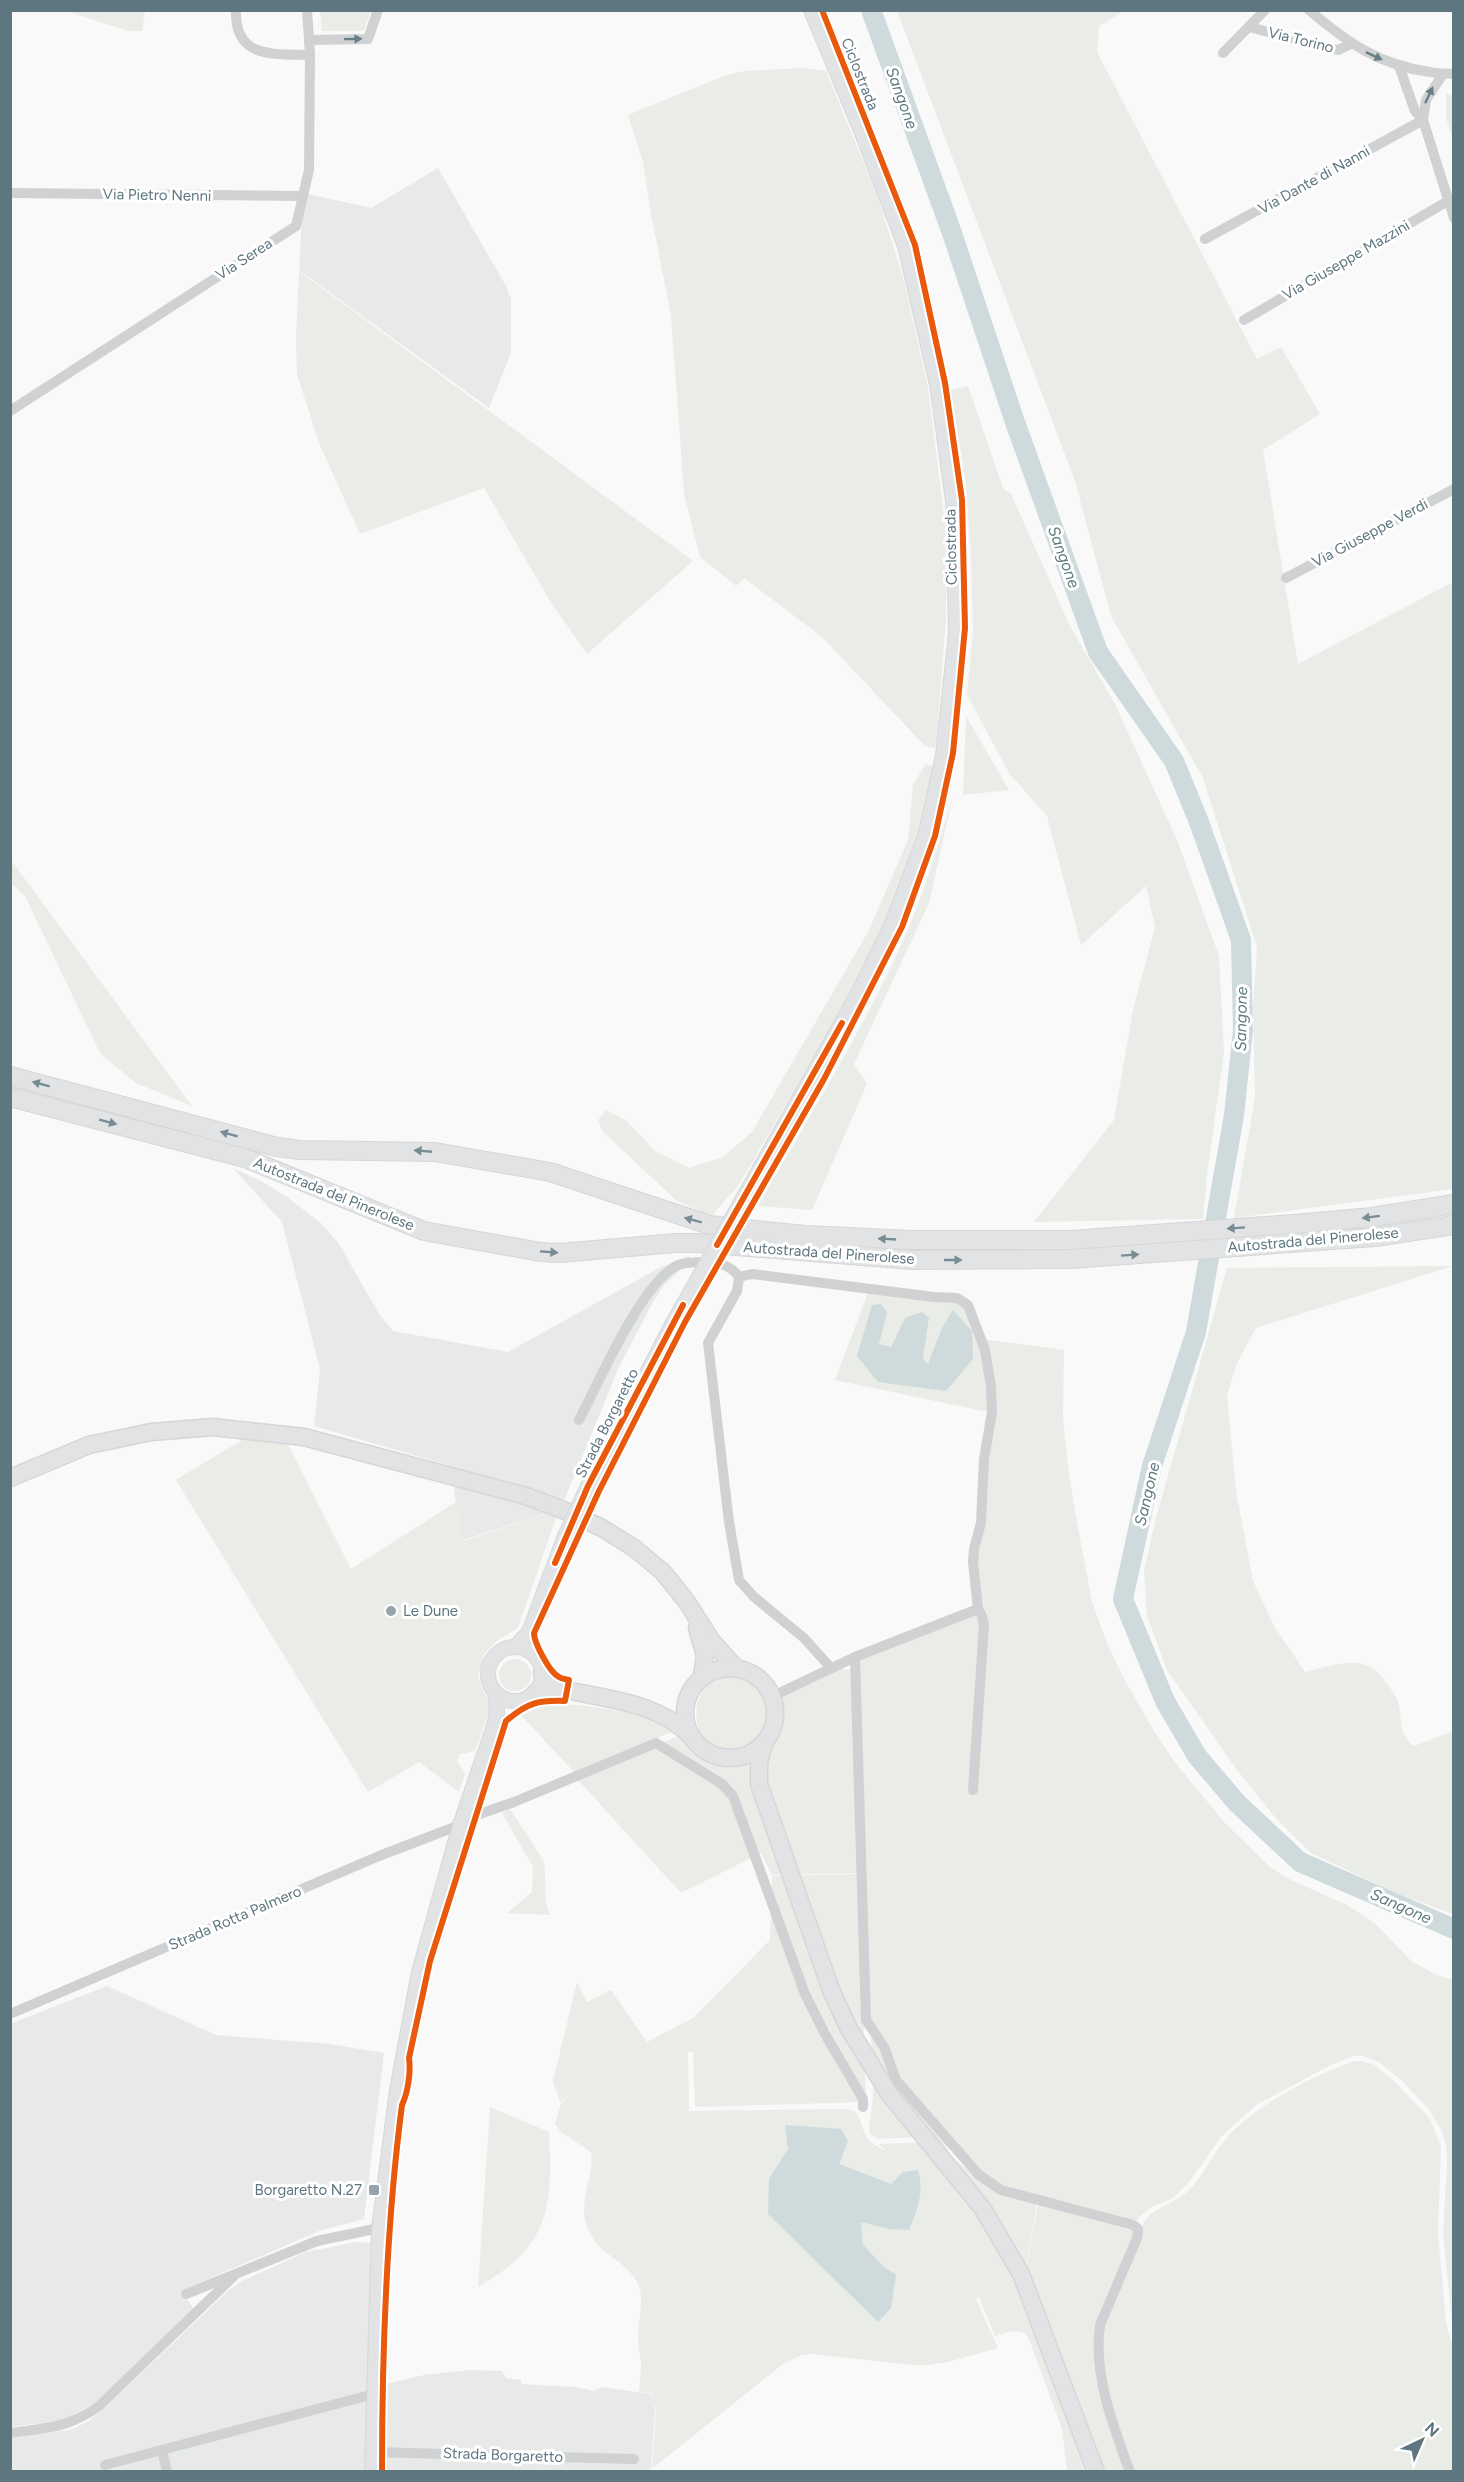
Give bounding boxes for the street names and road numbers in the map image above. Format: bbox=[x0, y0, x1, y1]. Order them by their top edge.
street label: Via Torino bbox=[1266, 23, 1336, 57]
street label: Ciclostrada bbox=[837, 35, 883, 113]
street label: Via Dante di Nanni bbox=[1255, 142, 1373, 218]
street label: Via Pietro Nenni bbox=[102, 185, 212, 205]
street label: Via Giuseppe Mazzini bbox=[1279, 216, 1413, 304]
street label: Via Serea bbox=[212, 234, 276, 284]
street label: Via Giuseppe Verdi bbox=[1309, 495, 1431, 571]
street label: Ciclostrada bbox=[941, 509, 961, 585]
street label: Autostrada del Pinerolese bbox=[251, 1154, 417, 1234]
street label: Autostrada del Pinerolese bbox=[1227, 1224, 1399, 1256]
street label: Autostrada del Pinerolese bbox=[743, 1238, 915, 1268]
street label: Strada Borgaretto bbox=[572, 1365, 642, 1481]
street label: Strada Rotta Palmero bbox=[166, 1882, 304, 1954]
street label: Strada Borgaretto bbox=[443, 2444, 564, 2466]

